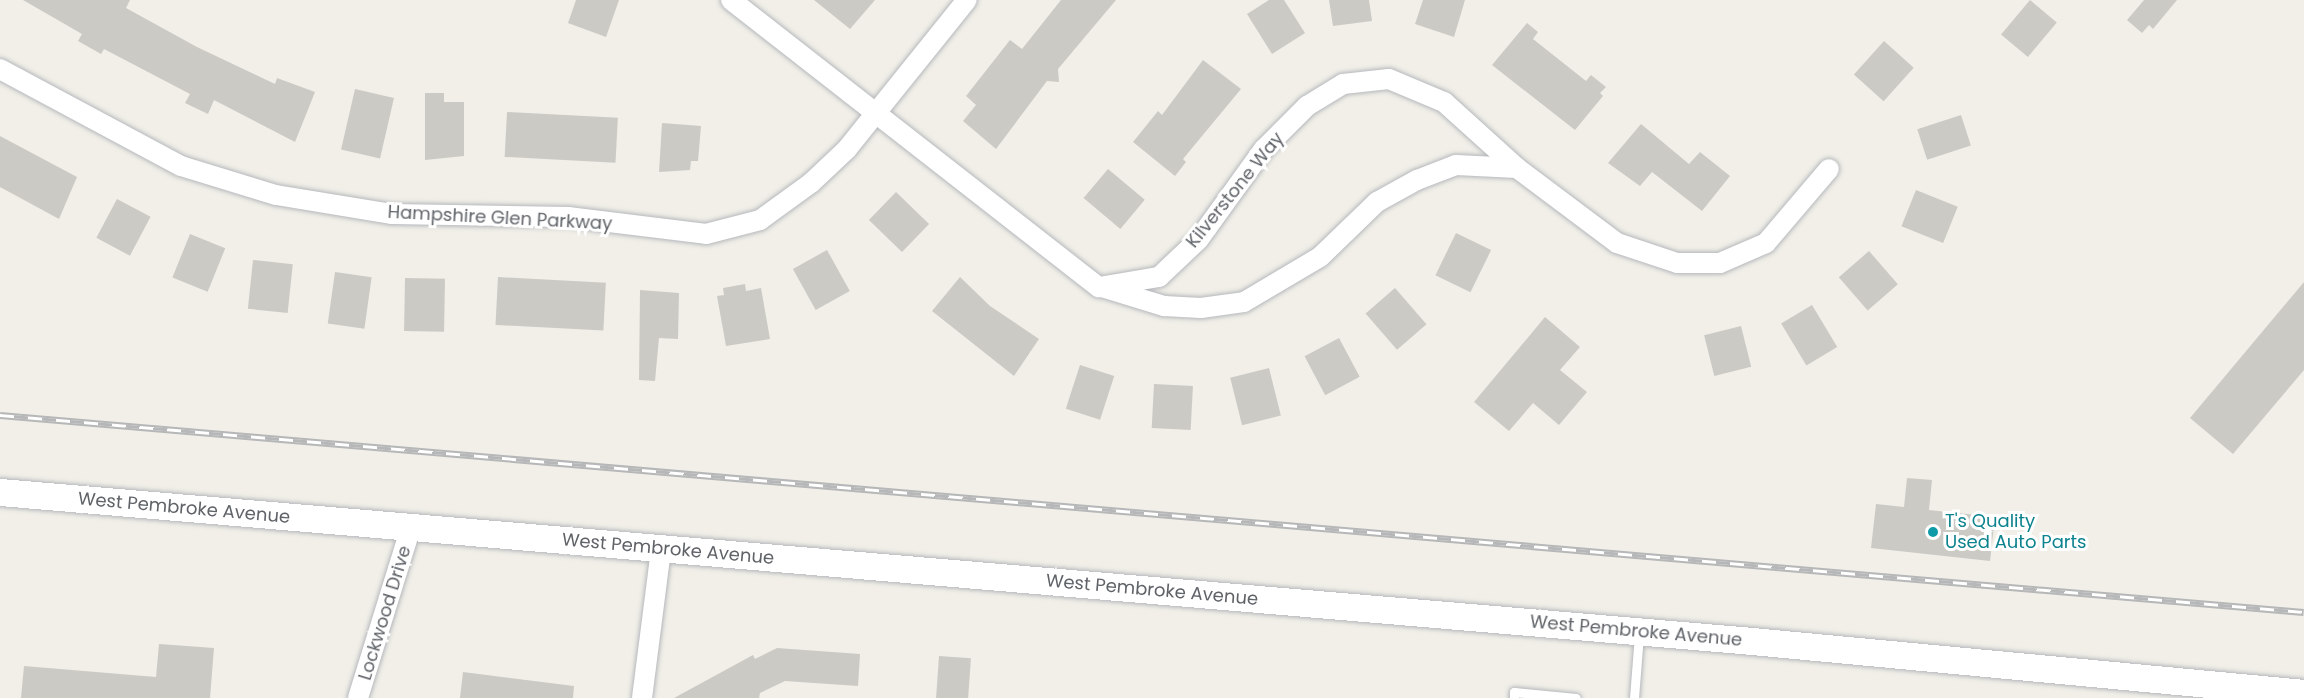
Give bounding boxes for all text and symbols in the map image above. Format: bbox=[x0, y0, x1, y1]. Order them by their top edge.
street label: Kilverstone Way bbox=[1182, 128, 1288, 252]
street label: Hampshire Glen Parkway bbox=[387, 201, 613, 235]
street label: West Pembroke Avenue bbox=[77, 488, 291, 528]
place label: T's Quality Used Auto Parts bbox=[1945, 511, 2086, 554]
marker: T's Quality Used Auto Parts bbox=[1926, 525, 1940, 539]
street label: West Pembroke Avenue bbox=[561, 529, 775, 569]
street label: Lockwood Drive bbox=[354, 543, 416, 683]
street label: West Pembroke Avenue bbox=[1045, 570, 1259, 610]
street label: West Pembroke Avenue bbox=[1529, 611, 1743, 651]

